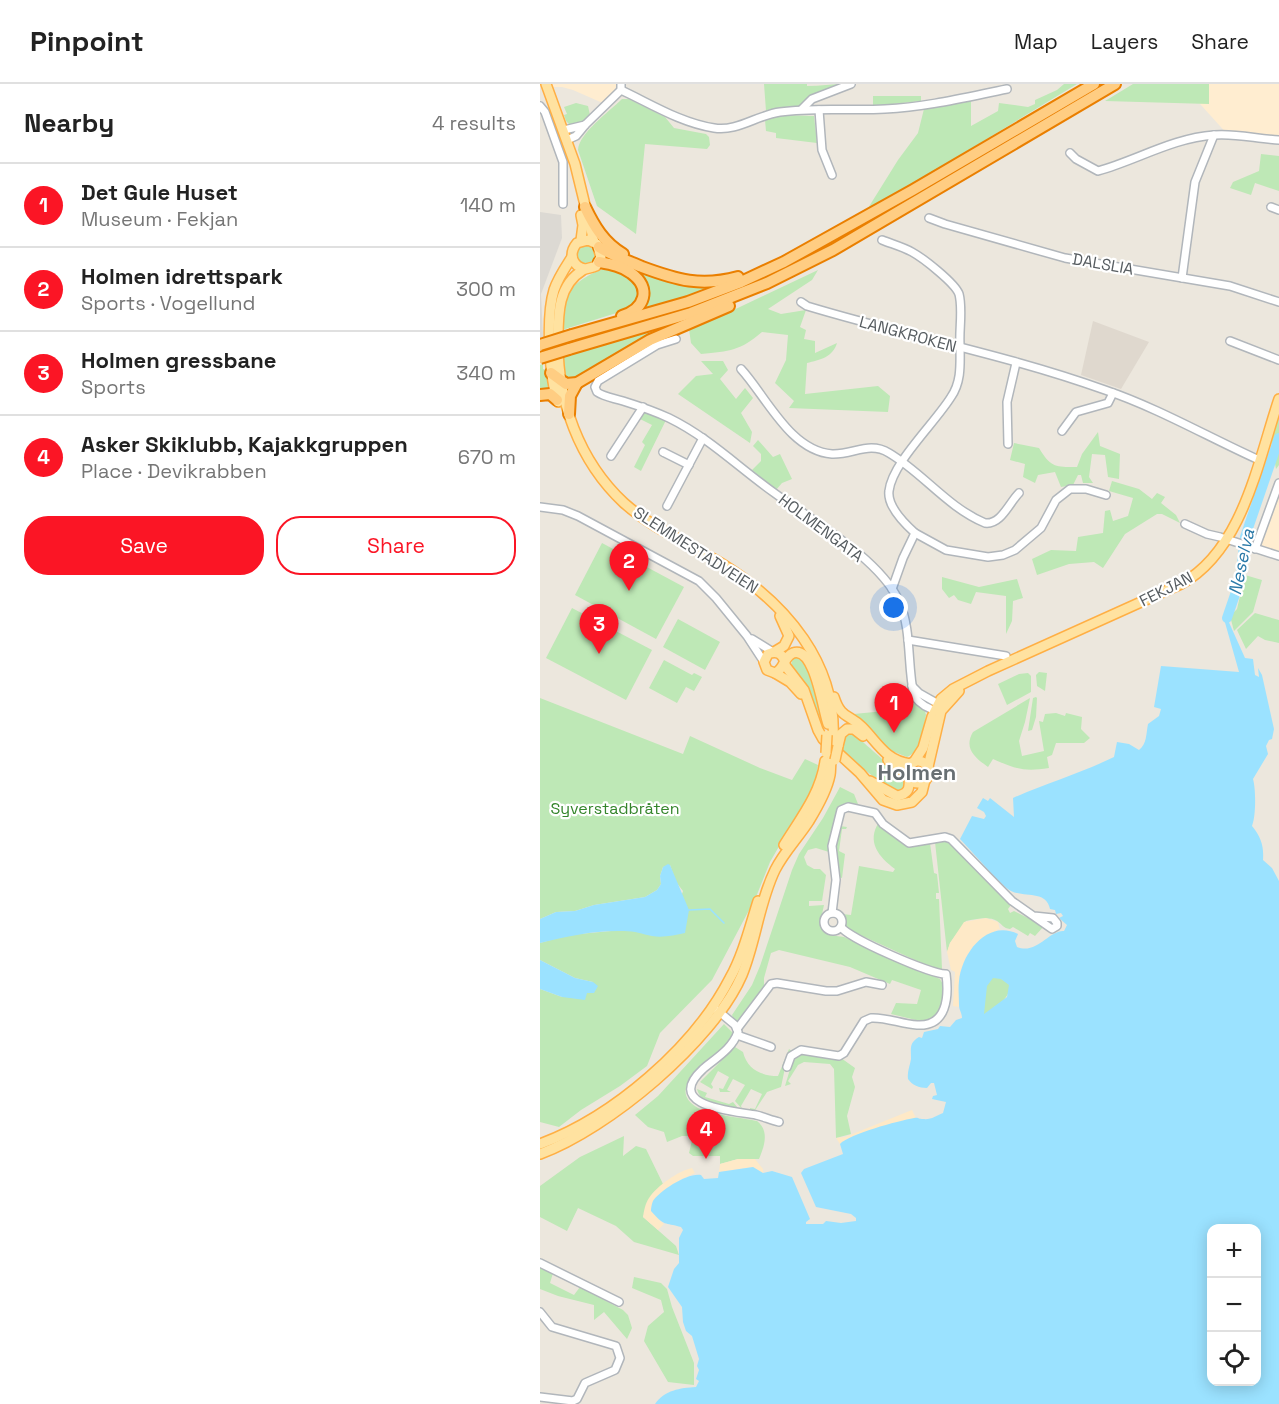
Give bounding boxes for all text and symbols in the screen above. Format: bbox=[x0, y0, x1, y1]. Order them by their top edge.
text: Pinpoint bbox=[30, 23, 144, 59]
text: Map bbox=[1014, 28, 1058, 55]
text: Layers bbox=[1091, 28, 1158, 55]
text: Share bbox=[1191, 28, 1249, 55]
text: Nearby bbox=[24, 106, 114, 140]
text: 4 results bbox=[432, 110, 516, 136]
text: Det Gule Huset bbox=[81, 178, 238, 206]
text: 1 bbox=[39, 192, 48, 218]
text: 140 m bbox=[460, 192, 516, 218]
text: Museum · Fekjan bbox=[81, 206, 238, 232]
street label: DALSLIA bbox=[1071, 248, 1135, 280]
text: Holmen idrettspark bbox=[81, 262, 283, 290]
text: 2 bbox=[38, 276, 49, 302]
text: 300 m bbox=[456, 276, 516, 302]
text: Sports · Vogellund bbox=[81, 290, 255, 316]
street label: LANGKROKEN bbox=[857, 311, 959, 357]
text: Holmen gressbane bbox=[81, 346, 276, 374]
text: 3 bbox=[37, 360, 50, 386]
text: 340 m bbox=[456, 360, 516, 386]
text: Sports bbox=[81, 374, 146, 400]
text: Asker Skiklubb, Kajakkgruppen bbox=[81, 430, 408, 458]
text: 4 bbox=[37, 444, 50, 470]
text: 670 m bbox=[458, 444, 516, 470]
text: Place · Devikrabben bbox=[81, 458, 267, 484]
street label: HOLMENGATA bbox=[774, 489, 868, 567]
street label: SLEMMESTADVEIEN bbox=[630, 502, 762, 598]
button: Save bbox=[24, 516, 264, 575]
button: Share bbox=[276, 516, 516, 575]
water label: Neselva bbox=[1223, 526, 1259, 597]
pin: 2 bbox=[610, 542, 649, 591]
street label: FEKJAN bbox=[1136, 567, 1196, 611]
your location bbox=[879, 593, 908, 622]
pin: 3 bbox=[580, 604, 618, 654]
pin: 1 bbox=[874, 684, 914, 733]
district label: Holmen bbox=[878, 758, 956, 786]
park label: Syverstadbråten bbox=[550, 798, 680, 819]
pin: 4 bbox=[686, 1110, 726, 1159]
map controls bbox=[1207, 1224, 1261, 1386]
button: + bbox=[1207, 1224, 1261, 1278]
button: − bbox=[1207, 1278, 1261, 1332]
button: locate bbox=[1207, 1332, 1261, 1386]

